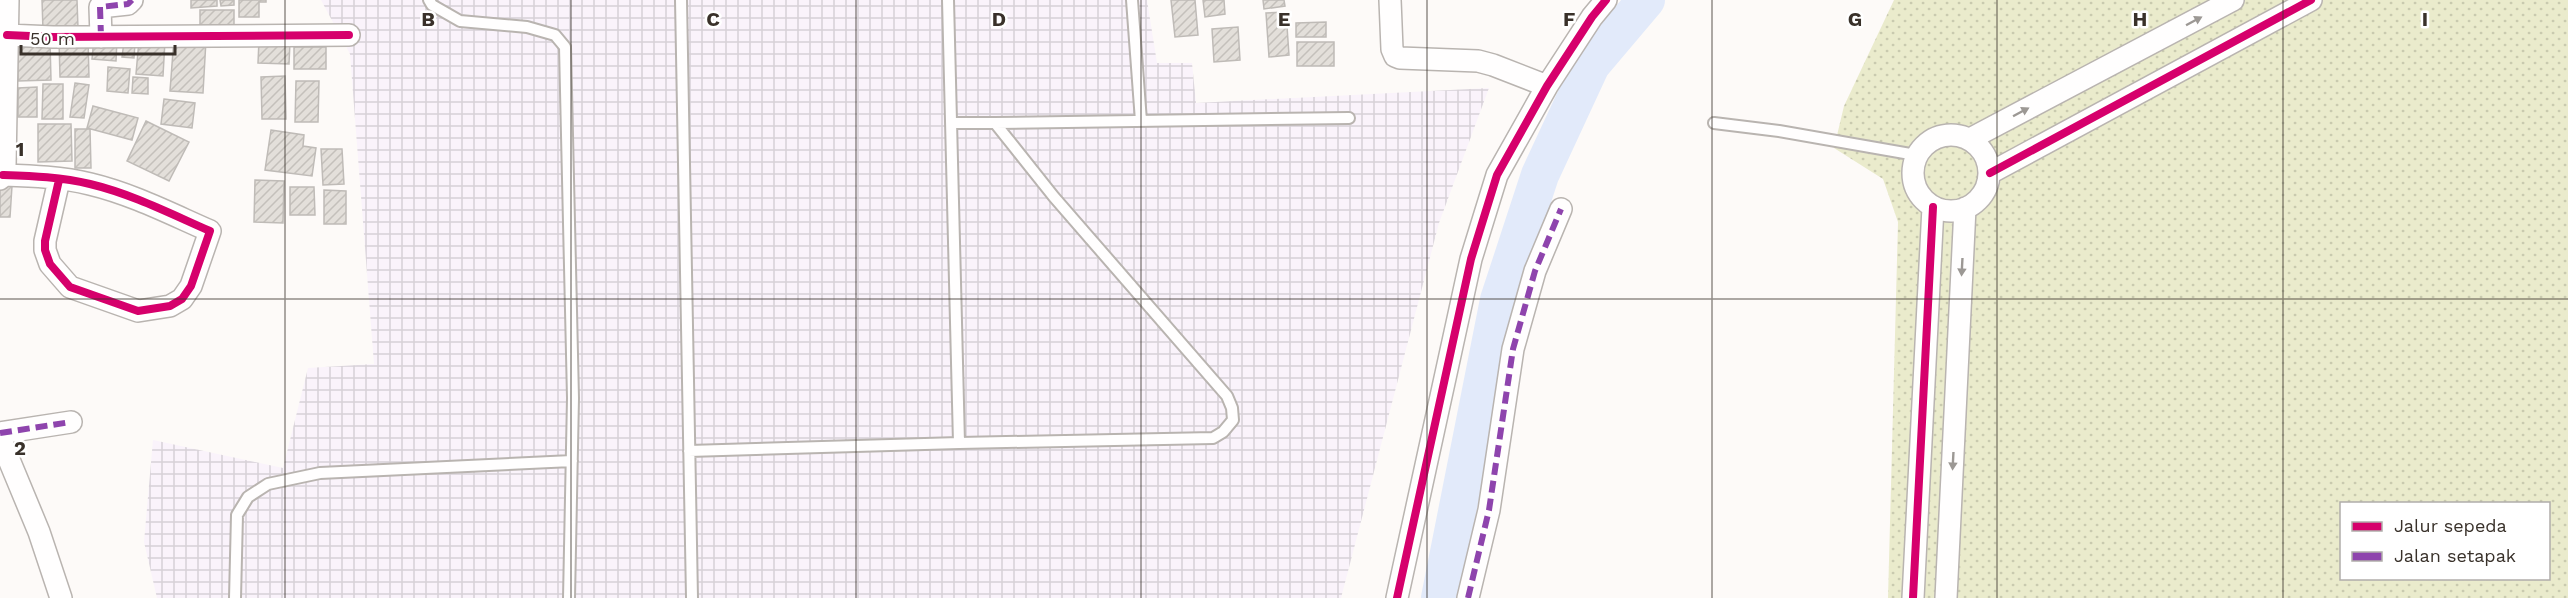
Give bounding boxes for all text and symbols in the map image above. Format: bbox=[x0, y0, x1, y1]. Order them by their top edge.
text: B bbox=[421, 7, 435, 31]
text: C bbox=[706, 7, 720, 31]
text: D bbox=[992, 7, 1006, 31]
text: E bbox=[1278, 7, 1290, 31]
text: F bbox=[1563, 7, 1575, 31]
text: G bbox=[1848, 7, 1862, 31]
text: H bbox=[2133, 7, 2147, 31]
text: I bbox=[2422, 7, 2428, 31]
one-way arrow bbox=[2185, 16, 2203, 26]
scale bar bbox=[21, 18, 176, 56]
text: 50 m bbox=[30, 28, 75, 49]
one-way arrow bbox=[2013, 107, 2030, 117]
text: 1 bbox=[16, 137, 24, 161]
one-way arrow bbox=[1958, 257, 1967, 276]
text: 2 bbox=[14, 436, 26, 460]
one-way arrow bbox=[1948, 452, 1957, 471]
legend bbox=[2340, 502, 2550, 580]
text: Jalur sepeda bbox=[2394, 515, 2507, 536]
text: Jalan setapak bbox=[2394, 545, 2516, 566]

